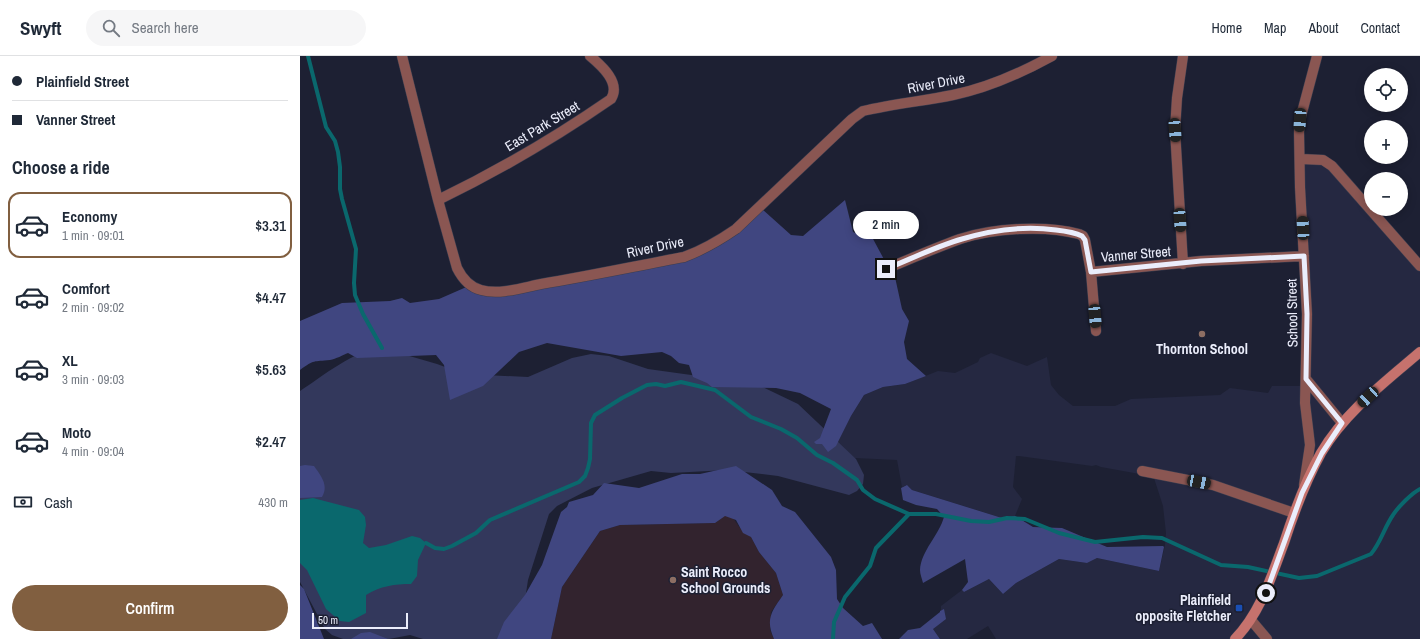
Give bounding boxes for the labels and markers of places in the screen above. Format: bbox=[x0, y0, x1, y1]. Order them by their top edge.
marker: Thornton School bbox=[1197, 329, 1207, 339]
place label: Thornton School bbox=[1156, 340, 1248, 358]
place label: Saint Rocco School Grounds bbox=[681, 563, 770, 597]
marker: Saint Rocco School Grounds bbox=[668, 575, 678, 585]
place label: Plainfield opposite Fletcher bbox=[1135, 591, 1232, 625]
marker: Plainfield opposite Fletcher bbox=[1234, 603, 1244, 613]

